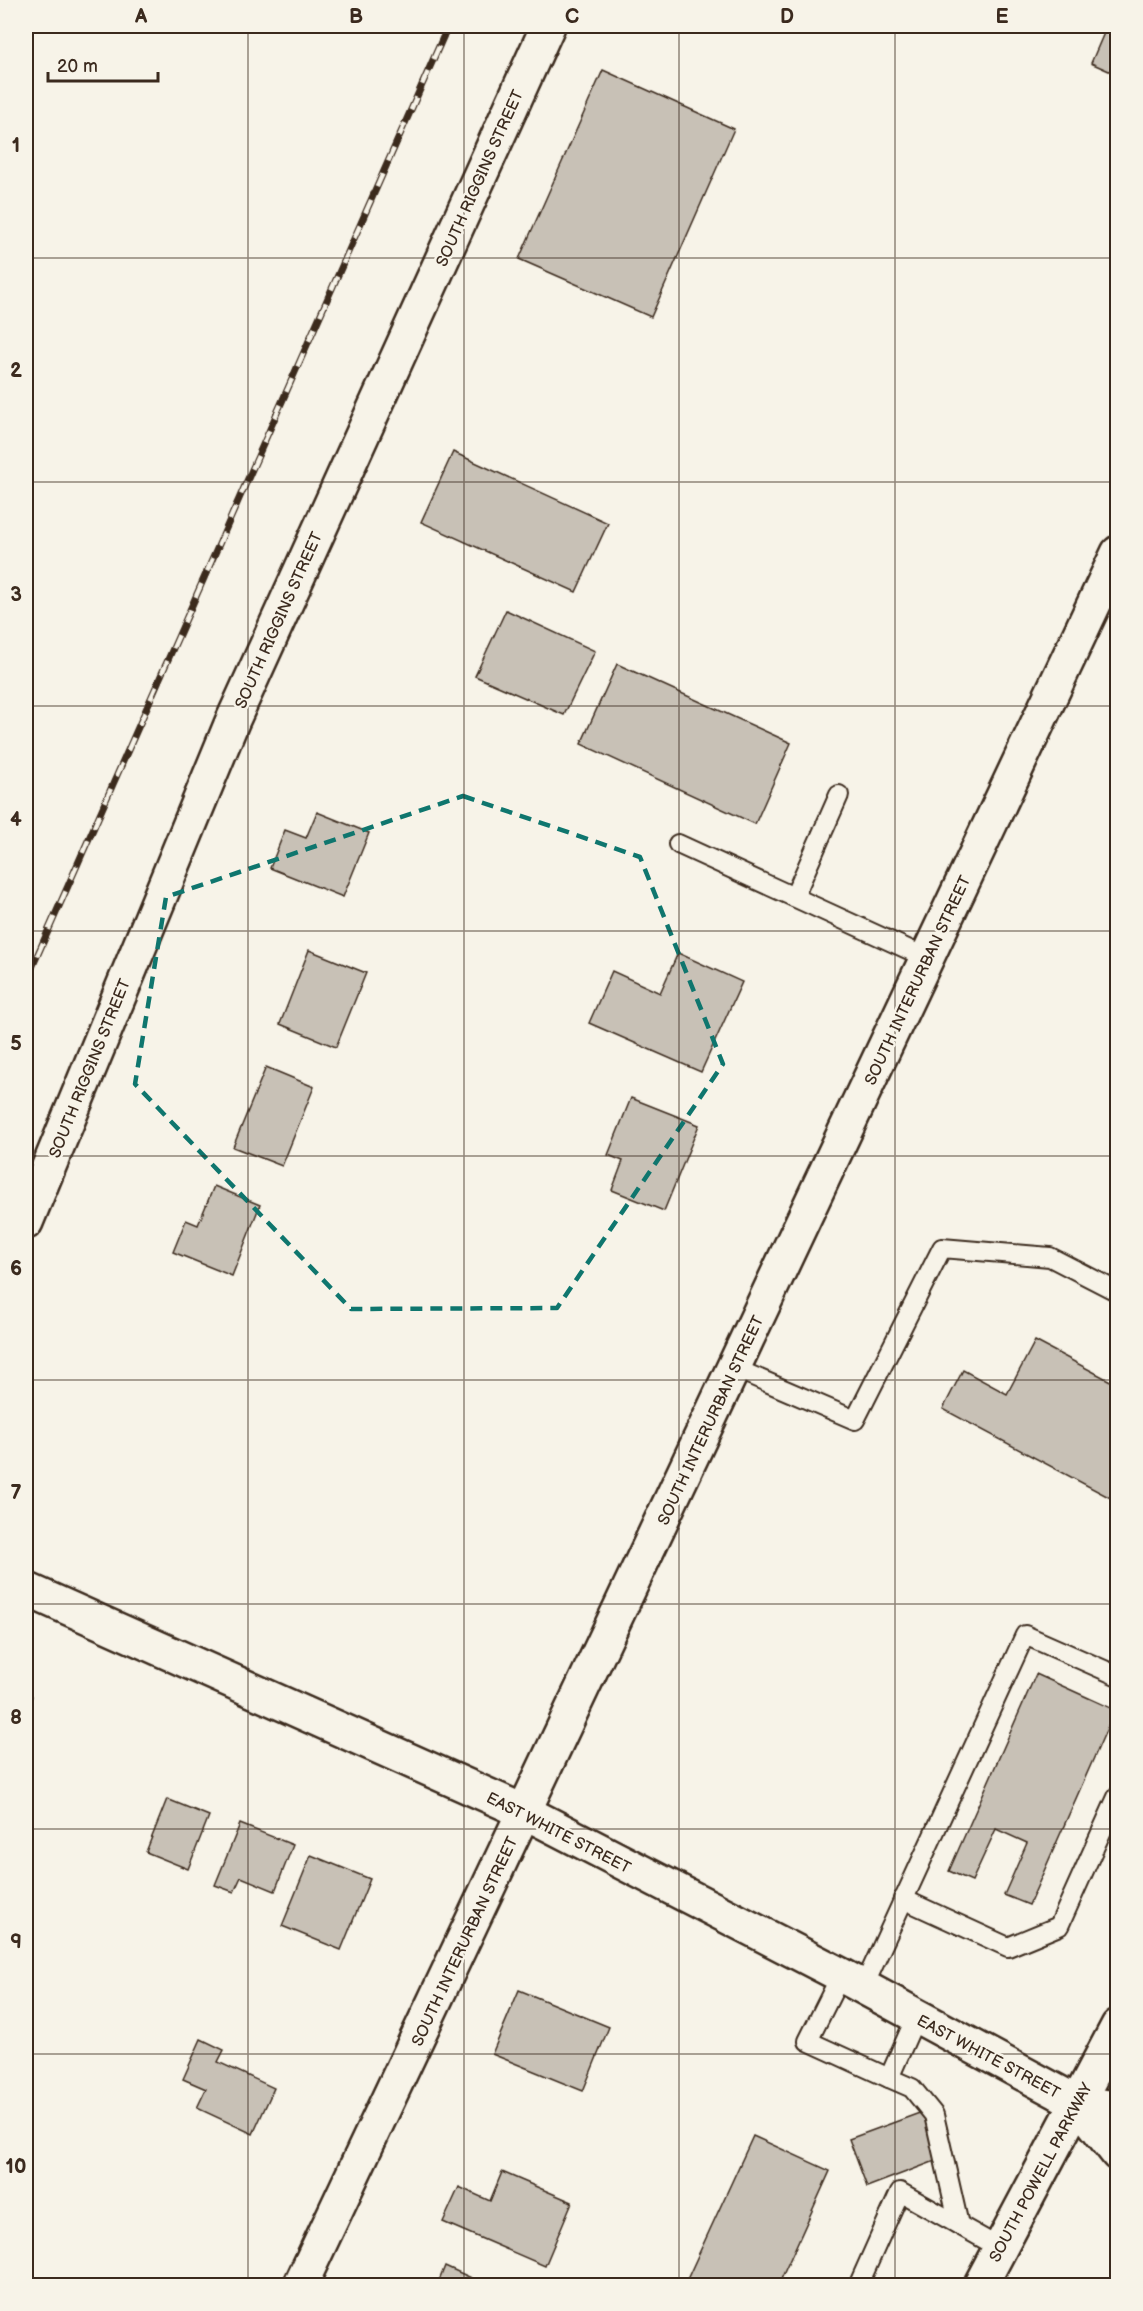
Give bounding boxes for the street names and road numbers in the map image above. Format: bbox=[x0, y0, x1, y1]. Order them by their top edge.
street label: SOUTH RIGGINS STREET bbox=[433, 87, 528, 270]
street label: SOUTH RIGGINS STREET bbox=[232, 529, 327, 712]
street label: SOUTH INTERURBAN STREET bbox=[861, 873, 975, 1088]
street label: SOUTH RIGGINS STREET bbox=[46, 976, 135, 1161]
street label: SOUTH INTERURBAN STREET bbox=[654, 1313, 768, 1528]
street label: EAST WHITE STREET bbox=[483, 1789, 634, 1878]
street label: SOUTH INTERURBAN STREET bbox=[408, 1834, 522, 2049]
street label: EAST WHITE STREET bbox=[913, 2011, 1063, 2103]
street label: SOUTH POWELL PARKWAY bbox=[986, 2079, 1097, 2266]

